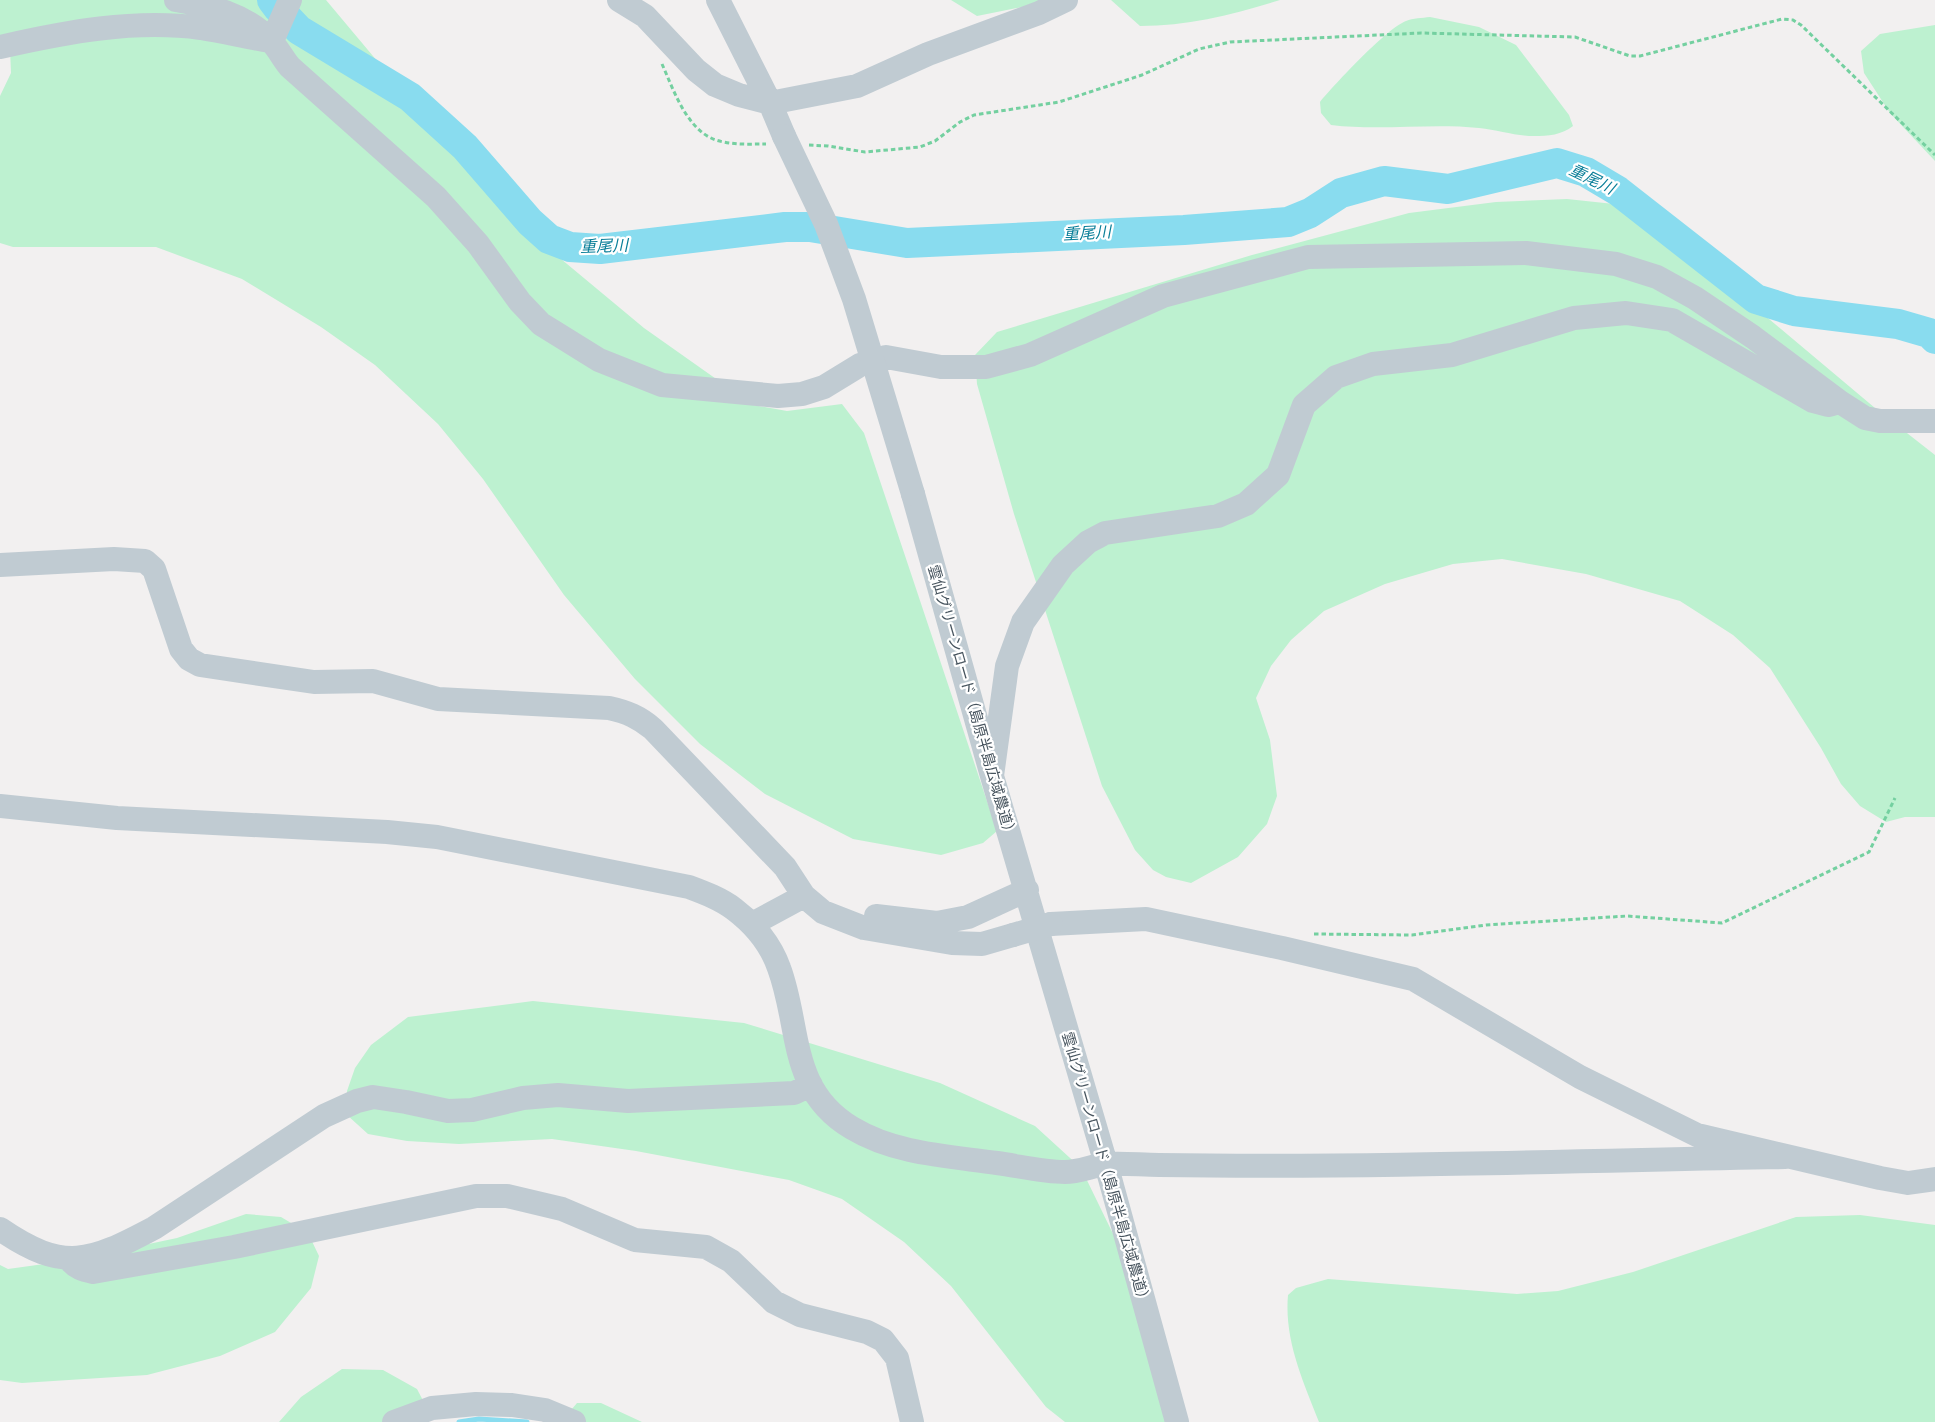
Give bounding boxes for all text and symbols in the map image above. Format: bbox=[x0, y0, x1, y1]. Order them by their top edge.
water label: 重尾川 bbox=[1566, 160, 1620, 199]
water label: 重尾川 bbox=[1063, 222, 1113, 244]
water label: 重尾川 bbox=[580, 236, 630, 256]
street label: 雲仙グリーンロード（島原半島広域農道） bbox=[924, 563, 1020, 841]
street label: 雲仙グリーンロード（島原半島広域農道） bbox=[1058, 1030, 1154, 1308]

